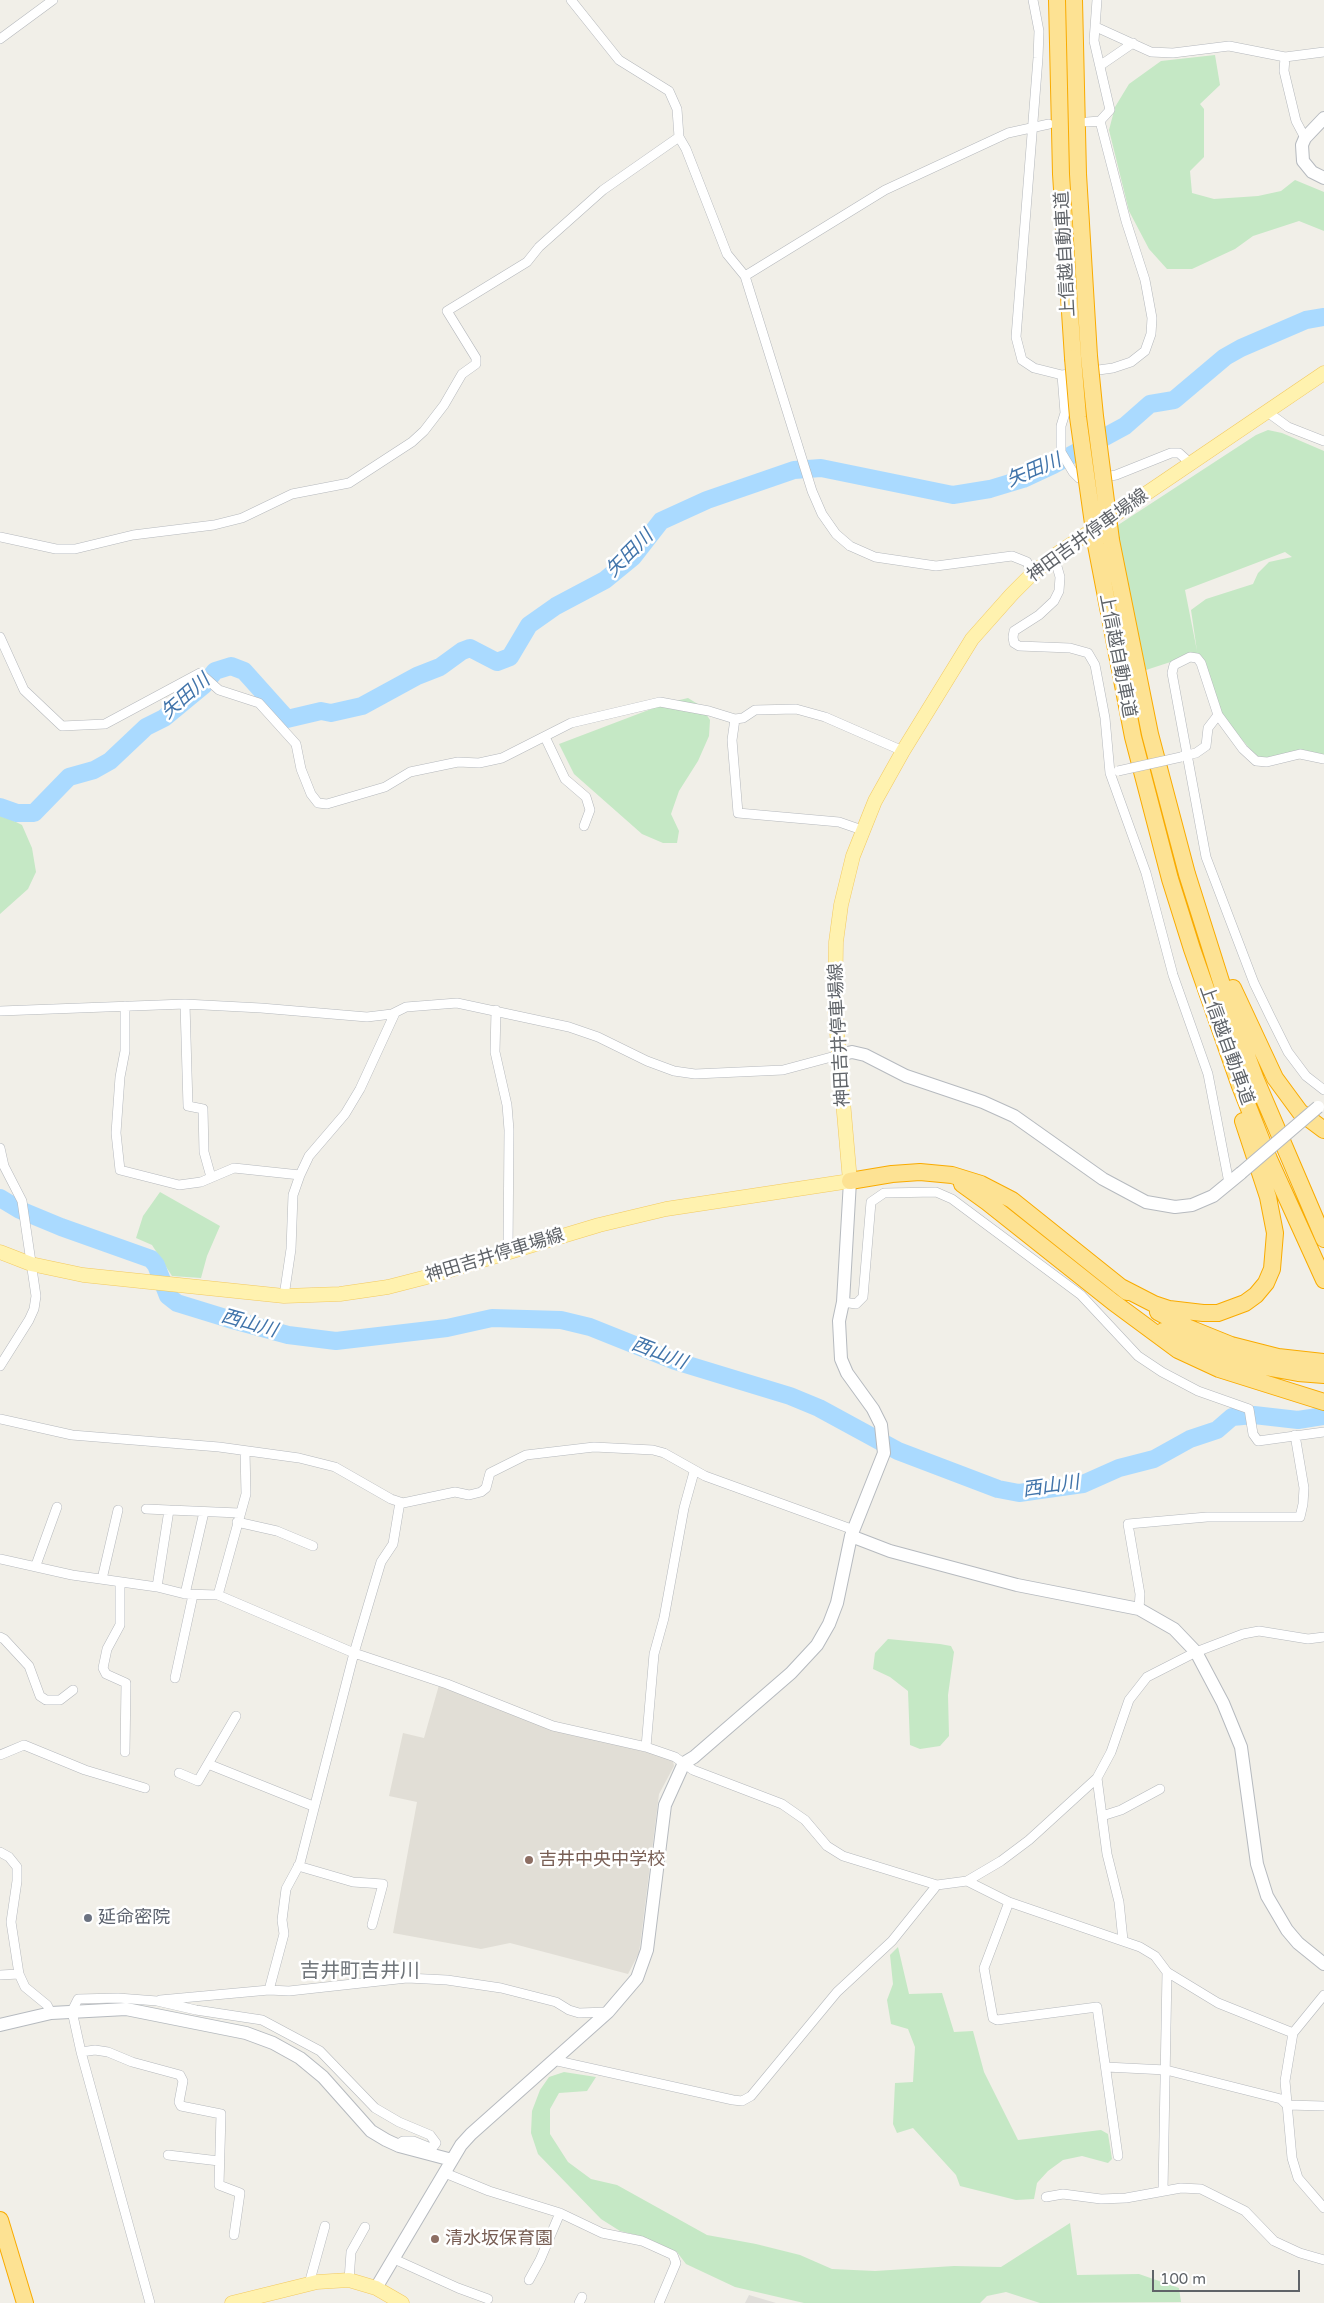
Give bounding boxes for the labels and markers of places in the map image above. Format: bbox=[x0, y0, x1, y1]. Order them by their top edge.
place label: 吉井中央中学校 bbox=[539, 1849, 665, 1871]
marker: 吉井中央中学校 bbox=[523, 1854, 535, 1866]
place label: 延命密院 bbox=[98, 1907, 170, 1929]
marker: 延命密院 bbox=[82, 1912, 94, 1924]
place label: 清水坂保育園 bbox=[445, 2228, 553, 2250]
marker: 清水坂保育園 bbox=[429, 2233, 441, 2245]

